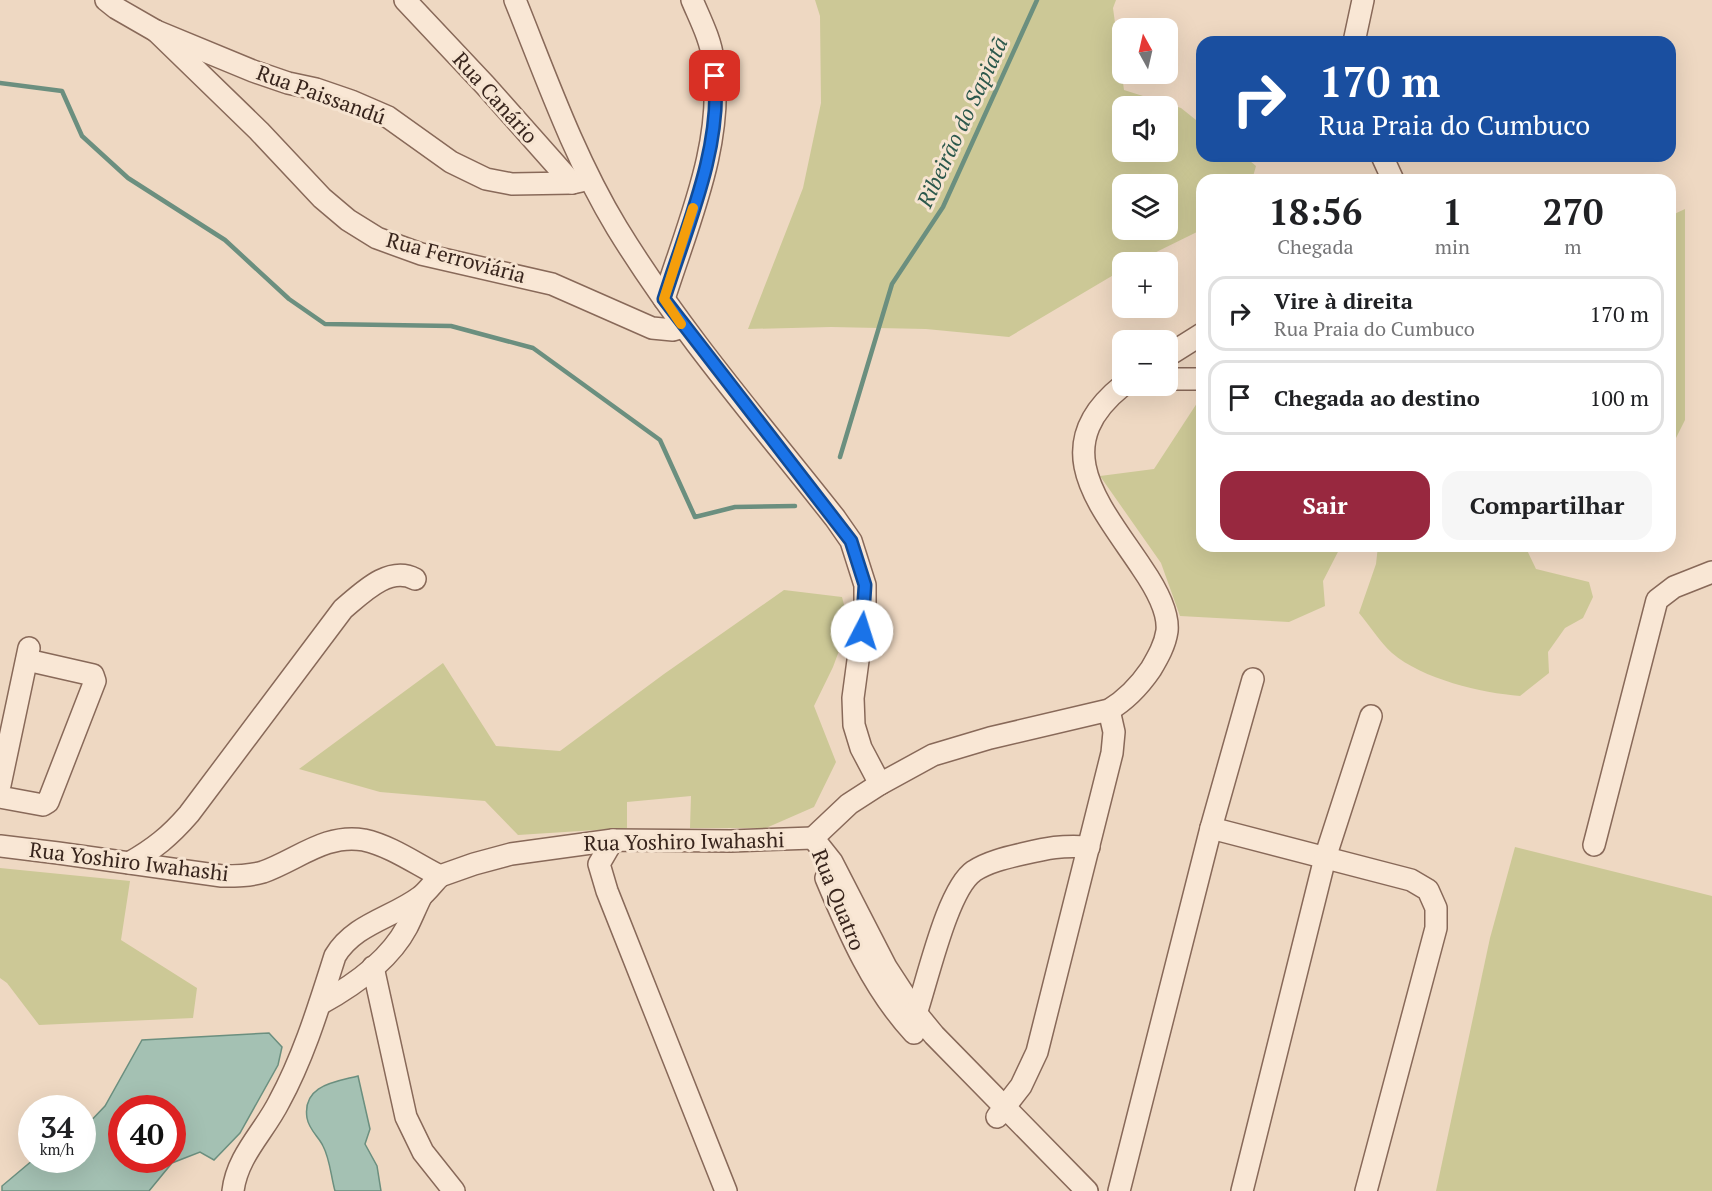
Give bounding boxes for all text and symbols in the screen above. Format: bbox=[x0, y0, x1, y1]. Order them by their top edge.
north arrow bbox=[1112, 18, 1178, 84]
map controls bbox=[1112, 18, 1178, 396]
water label: Ribeirão do Sapiatã bbox=[909, 32, 1014, 213]
street label: Rua Canário bbox=[447, 45, 544, 149]
pin bbox=[689, 50, 740, 101]
text: 170 m bbox=[1319, 53, 1440, 109]
street label: Rua Paissandú bbox=[253, 58, 390, 130]
icon: arrive bbox=[698, 59, 731, 92]
icon: right bbox=[1220, 60, 1298, 138]
button: sound bbox=[1112, 96, 1178, 162]
text: Rua Praia do Cumbuco bbox=[1319, 107, 1590, 143]
button: layers bbox=[1112, 174, 1178, 240]
text: 18:56 bbox=[1269, 188, 1362, 235]
text: 1 bbox=[1442, 188, 1463, 235]
text: 270 bbox=[1542, 188, 1603, 235]
street label: Rua Ferroviária bbox=[384, 225, 529, 289]
text: Chegada bbox=[1277, 233, 1354, 260]
text: min bbox=[1435, 233, 1470, 260]
text: m bbox=[1564, 233, 1582, 260]
button: + bbox=[1112, 252, 1178, 318]
text: Vire à direita bbox=[1274, 286, 1413, 315]
icon: right bbox=[1223, 297, 1256, 330]
text: 170 m bbox=[1589, 299, 1649, 328]
text: Rua Praia do Cumbuco bbox=[1274, 315, 1475, 342]
button: − bbox=[1112, 330, 1178, 396]
icon: arrive bbox=[1223, 381, 1256, 414]
text: Chegada ao destino bbox=[1274, 383, 1480, 412]
text: 100 m bbox=[1589, 383, 1649, 412]
button: Sair bbox=[1220, 471, 1430, 540]
button: Compartilhar bbox=[1442, 471, 1652, 540]
position arrow bbox=[830, 599, 894, 663]
street label: Rua Yoshiro Iwahashi bbox=[583, 825, 785, 857]
street label: Rua Yoshiro Iwahashi bbox=[28, 835, 231, 887]
street label: Rua Quatro bbox=[806, 845, 872, 954]
speed limit sign: 40 bbox=[108, 1095, 186, 1173]
text: 34 bbox=[40, 1107, 74, 1147]
text: km/h bbox=[40, 1139, 74, 1159]

